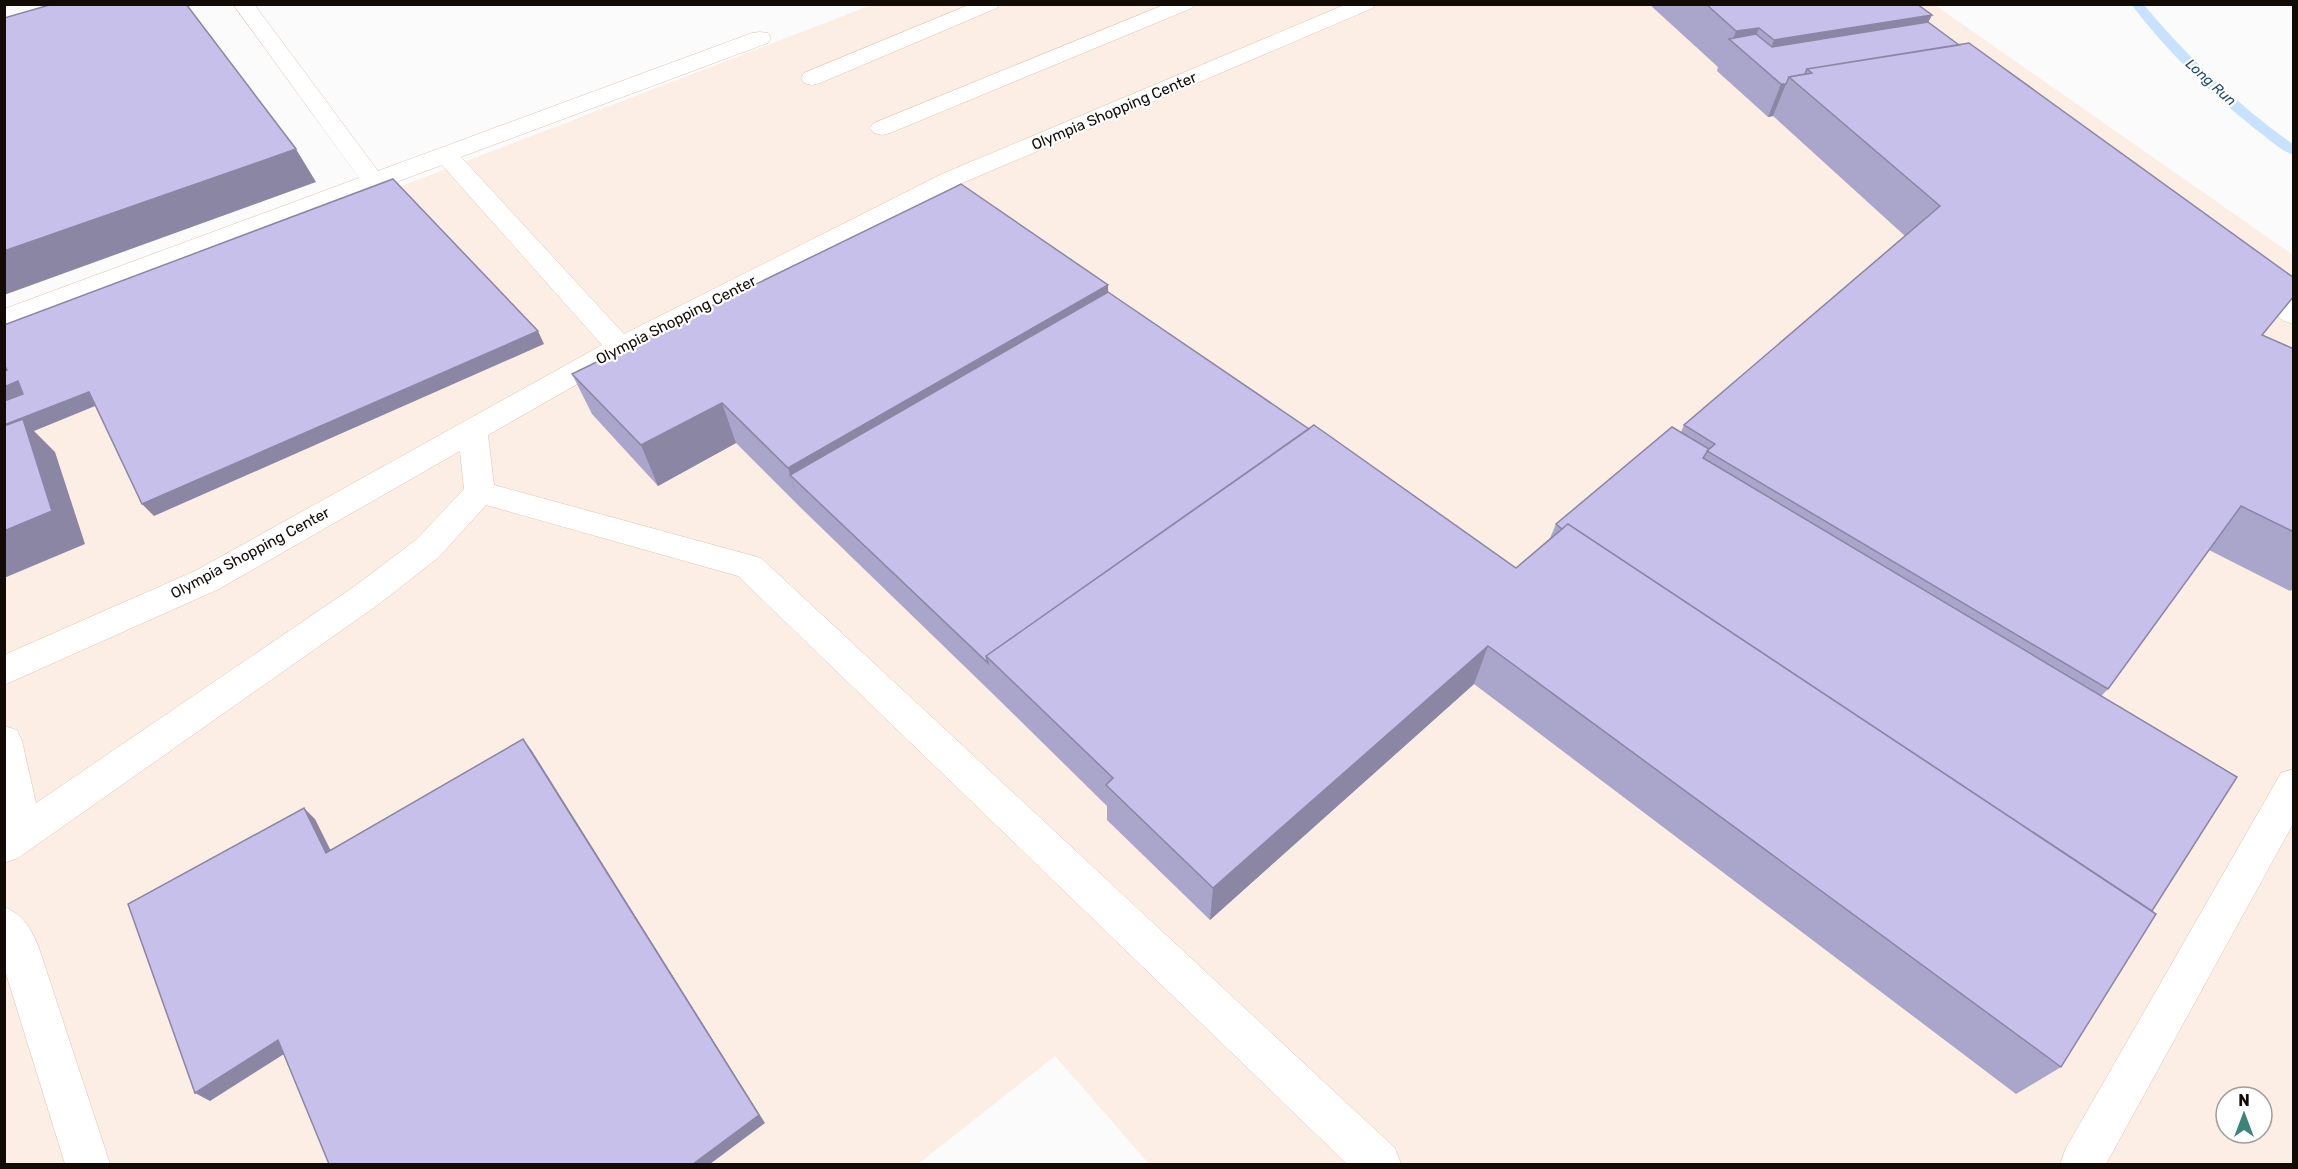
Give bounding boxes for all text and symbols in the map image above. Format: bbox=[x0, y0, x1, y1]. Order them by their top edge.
water label: Long Run bbox=[2182, 55, 2239, 109]
street label: Olympia Shopping Center bbox=[1029, 68, 1200, 154]
street label: Olympia Shopping Center bbox=[593, 272, 759, 368]
street label: Olympia Shopping Center bbox=[167, 503, 333, 603]
north arrow bbox=[2214, 1085, 2274, 1145]
text: N bbox=[2238, 1091, 2250, 1110]

